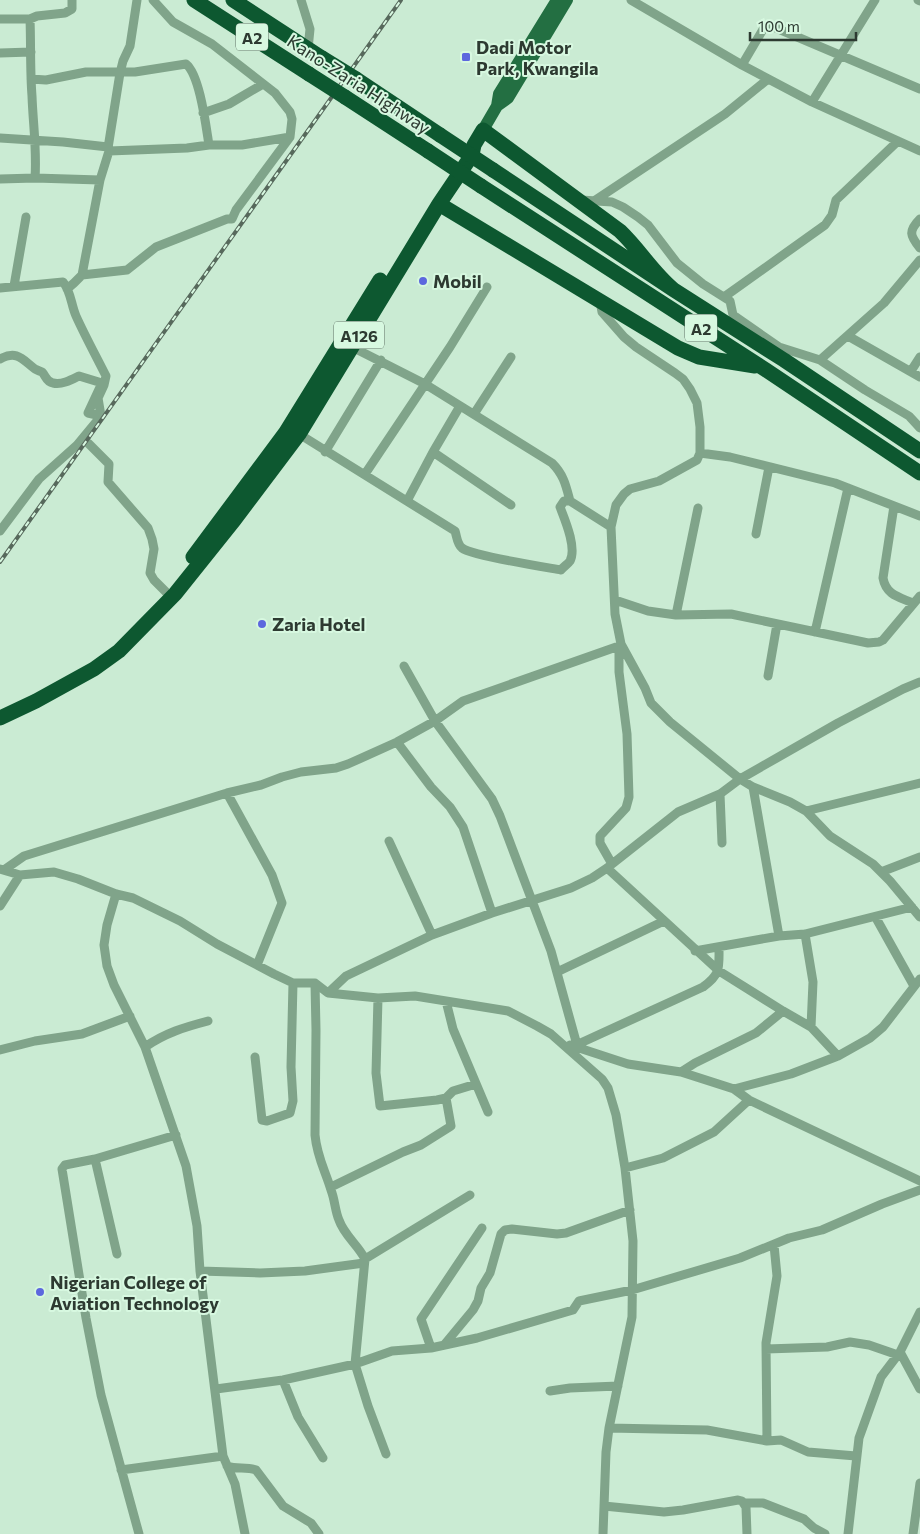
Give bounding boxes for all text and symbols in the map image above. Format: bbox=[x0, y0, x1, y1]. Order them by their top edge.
scale bar bbox=[750, 10, 856, 42]
text: 100 m bbox=[758, 17, 800, 35]
road number: A2 bbox=[236, 24, 268, 51]
street label: Kano-Zaria Highway bbox=[283, 29, 435, 139]
place label: Dadi Motor Park, Kwangila bbox=[476, 36, 598, 79]
marker: Dadi Motor Park, Kwangila bbox=[460, 51, 472, 63]
place label: Mobil bbox=[433, 270, 482, 292]
marker: Mobil bbox=[417, 275, 429, 287]
road number: A2 bbox=[685, 314, 717, 342]
road number: A126 bbox=[334, 322, 384, 348]
place label: Zaria Hotel bbox=[272, 613, 365, 635]
marker: Zaria Hotel bbox=[256, 618, 268, 630]
place label: Nigerian College of Aviation Technology bbox=[50, 1271, 219, 1314]
marker: Nigerian College of Aviation Technology bbox=[34, 1286, 46, 1298]

